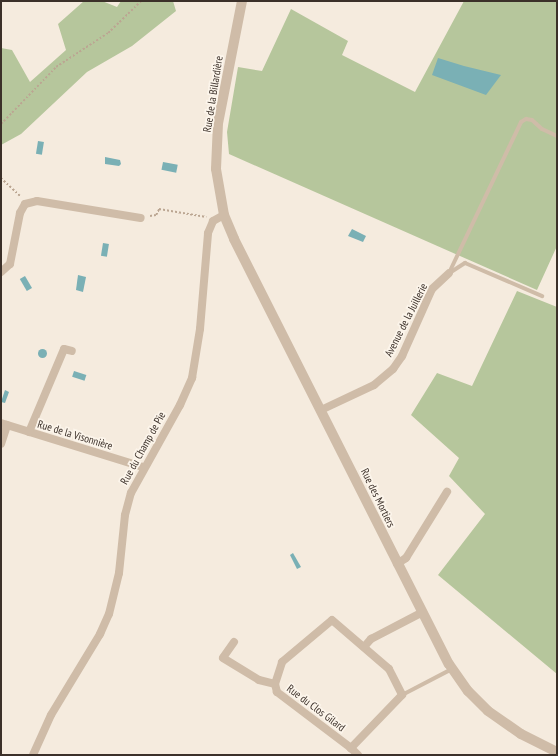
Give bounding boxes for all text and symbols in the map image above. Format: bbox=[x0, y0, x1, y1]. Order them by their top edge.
street label: Rue de la Billardière bbox=[200, 55, 226, 133]
street label: Avenue de la Juillerie bbox=[382, 281, 430, 359]
street label: Rue du Champ de Pie bbox=[118, 409, 168, 487]
street label: Rue de la Visonnière bbox=[36, 417, 114, 453]
street label: Rue des Mortiers bbox=[358, 466, 398, 530]
street label: Rue du Clos Gilard bbox=[284, 682, 348, 734]

